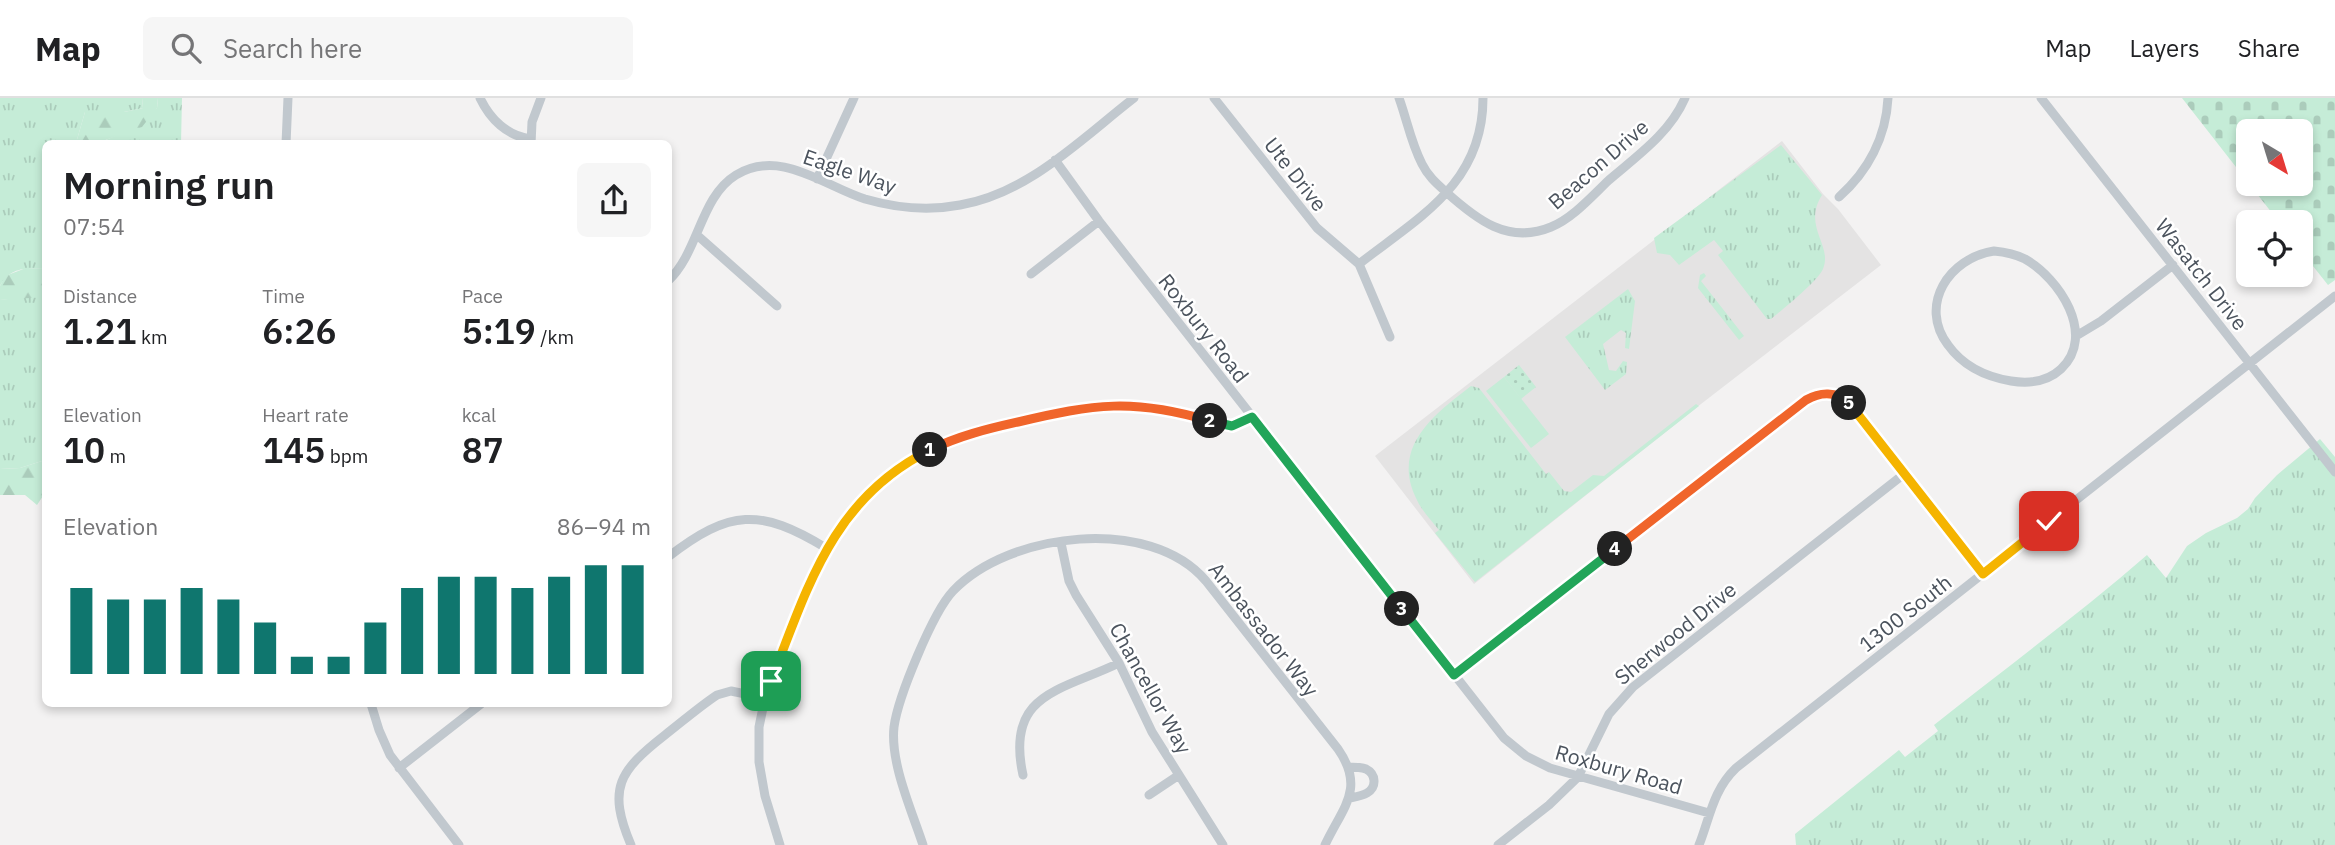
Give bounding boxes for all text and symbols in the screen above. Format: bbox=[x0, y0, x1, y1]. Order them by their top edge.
search box bbox=[143, 17, 633, 80]
text: Map bbox=[35, 27, 101, 70]
icon: search bbox=[167, 29, 205, 67]
text: Search here bbox=[223, 31, 362, 65]
text: Map bbox=[2045, 32, 2092, 64]
text: Layers bbox=[2130, 32, 2200, 64]
text: Share bbox=[2238, 32, 2300, 64]
street label: Beacon Drive bbox=[1542, 113, 1654, 215]
north arrow bbox=[2236, 119, 2314, 196]
map controls bbox=[2236, 119, 2313, 287]
street label: Ute Drive bbox=[1258, 131, 1334, 217]
street label: Eagle Way bbox=[800, 142, 901, 200]
text: Morning run bbox=[63, 160, 275, 209]
button: share bbox=[577, 163, 651, 237]
button: locate bbox=[2236, 210, 2313, 287]
text: 07:54 bbox=[63, 211, 125, 241]
street label: Wasatch Drive bbox=[2150, 212, 2254, 336]
street label: Roxbury Road bbox=[1153, 268, 1255, 388]
text: Distance bbox=[63, 284, 137, 308]
text: Time bbox=[262, 284, 305, 308]
text: Pace bbox=[462, 284, 503, 308]
text: 1.21 bbox=[63, 308, 136, 354]
text: 6:26 bbox=[262, 308, 337, 354]
text: 5:19 bbox=[462, 308, 536, 354]
text: km bbox=[136, 325, 168, 349]
text: /km bbox=[536, 325, 574, 349]
pin: 5 bbox=[1832, 386, 1867, 420]
text: 5 bbox=[1843, 390, 1854, 414]
text: Elevation bbox=[63, 403, 142, 427]
text: Heart rate bbox=[262, 403, 349, 427]
text: kcal bbox=[462, 403, 496, 427]
pin: 2 bbox=[1192, 404, 1228, 438]
text: 2 bbox=[1204, 408, 1215, 432]
text: 10 bbox=[63, 427, 105, 473]
text: 145 bbox=[262, 427, 325, 473]
text: 87 bbox=[462, 427, 504, 473]
pin: 1 bbox=[912, 432, 948, 468]
text: 1 bbox=[924, 437, 935, 461]
text: m bbox=[105, 444, 126, 468]
text: bpm bbox=[325, 444, 368, 468]
pin bbox=[2019, 491, 2079, 551]
icon: check bbox=[2030, 502, 2068, 540]
text: Elevation bbox=[63, 511, 158, 541]
text: 86–94 m bbox=[557, 511, 651, 541]
pin: 4 bbox=[1598, 532, 1632, 566]
text: 4 bbox=[1609, 536, 1620, 560]
street label: Ambassador Way bbox=[1203, 556, 1326, 702]
street label: 1300 South bbox=[1853, 568, 1957, 658]
street label: Sherwood Drive bbox=[1608, 575, 1742, 691]
pin: 3 bbox=[1384, 592, 1420, 626]
text: 3 bbox=[1396, 596, 1407, 620]
street label: Chancellor Way bbox=[1103, 617, 1199, 759]
pin bbox=[741, 651, 801, 711]
icon: arrive bbox=[752, 662, 790, 700]
street label: Roxbury Road bbox=[1552, 737, 1686, 801]

